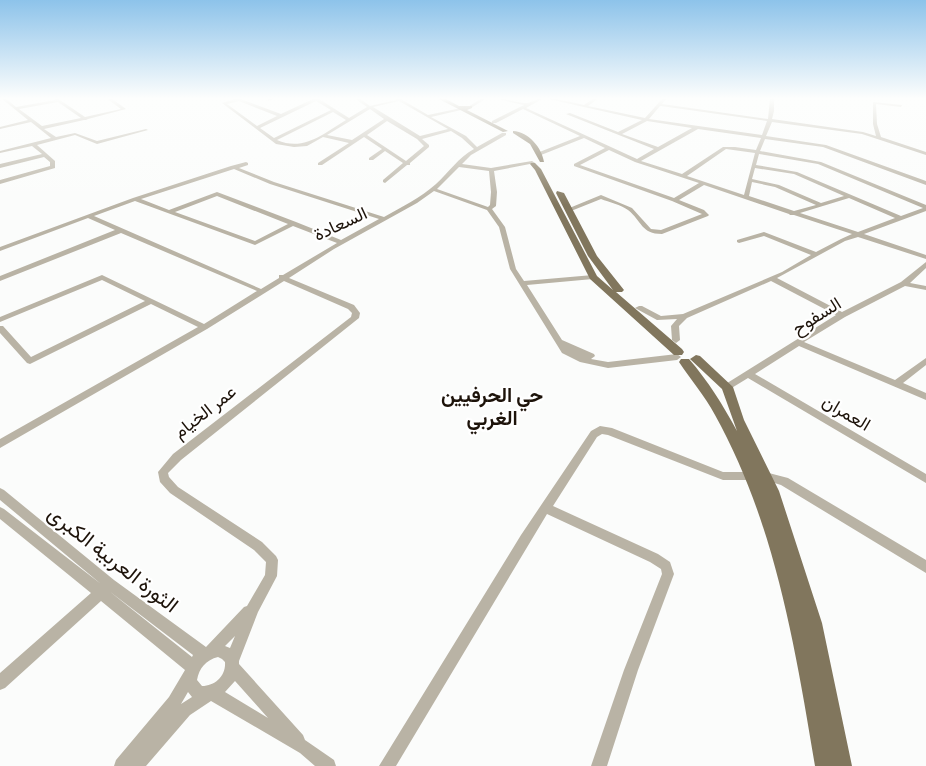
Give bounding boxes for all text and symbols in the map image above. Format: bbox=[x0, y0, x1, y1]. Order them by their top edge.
street label: السعادة bbox=[310, 201, 370, 245]
street label: السفوح bbox=[787, 291, 846, 340]
street label: عمر الخيام bbox=[168, 380, 241, 444]
district label: حي الحرفيين الغربي bbox=[441, 382, 543, 435]
street label: العمران bbox=[819, 389, 875, 436]
street label: الثورة العربية الكبرى bbox=[43, 499, 184, 618]

